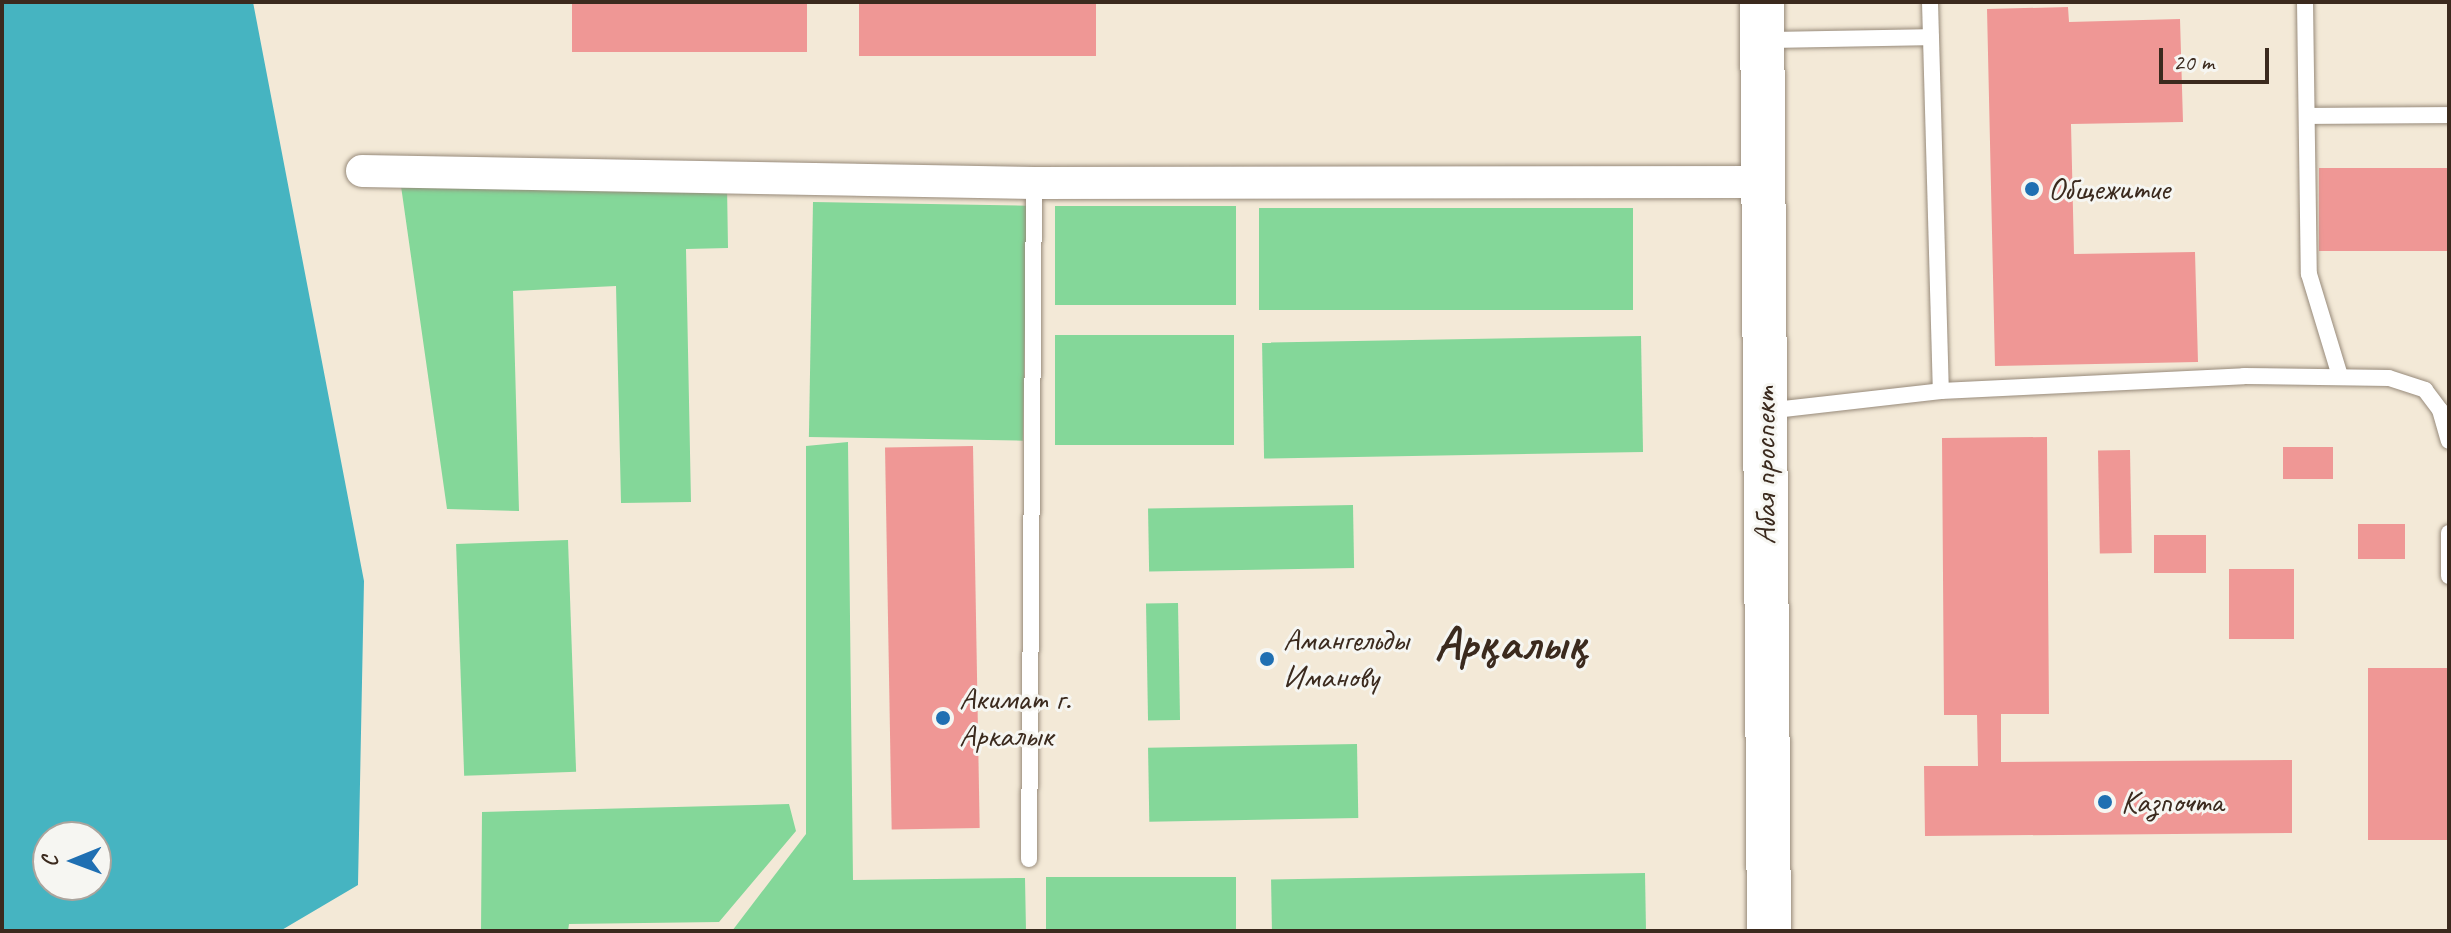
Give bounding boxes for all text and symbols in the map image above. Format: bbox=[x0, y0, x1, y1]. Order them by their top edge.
scale bar bbox=[2163, 32, 2273, 82]
text: 20 m bbox=[2173, 47, 2214, 77]
place label: Общежитие bbox=[2048, 170, 2170, 208]
marker: Общежитие bbox=[2023, 180, 2041, 198]
street label: Абая проспект bbox=[1746, 387, 1784, 545]
district label: Арқалық bbox=[1434, 615, 1588, 673]
place label: Амангельды Иманову bbox=[1283, 622, 1409, 697]
marker: Амангельды Иманову bbox=[1258, 650, 1276, 668]
place label: Акимат г. Аркалык bbox=[959, 681, 1071, 756]
marker: Акимат г. Аркалык bbox=[934, 709, 952, 727]
place label: Казпочта bbox=[2121, 783, 2223, 821]
marker: Казпочта bbox=[2096, 793, 2114, 811]
north arrow bbox=[32, 821, 112, 901]
text: С bbox=[36, 856, 64, 867]

